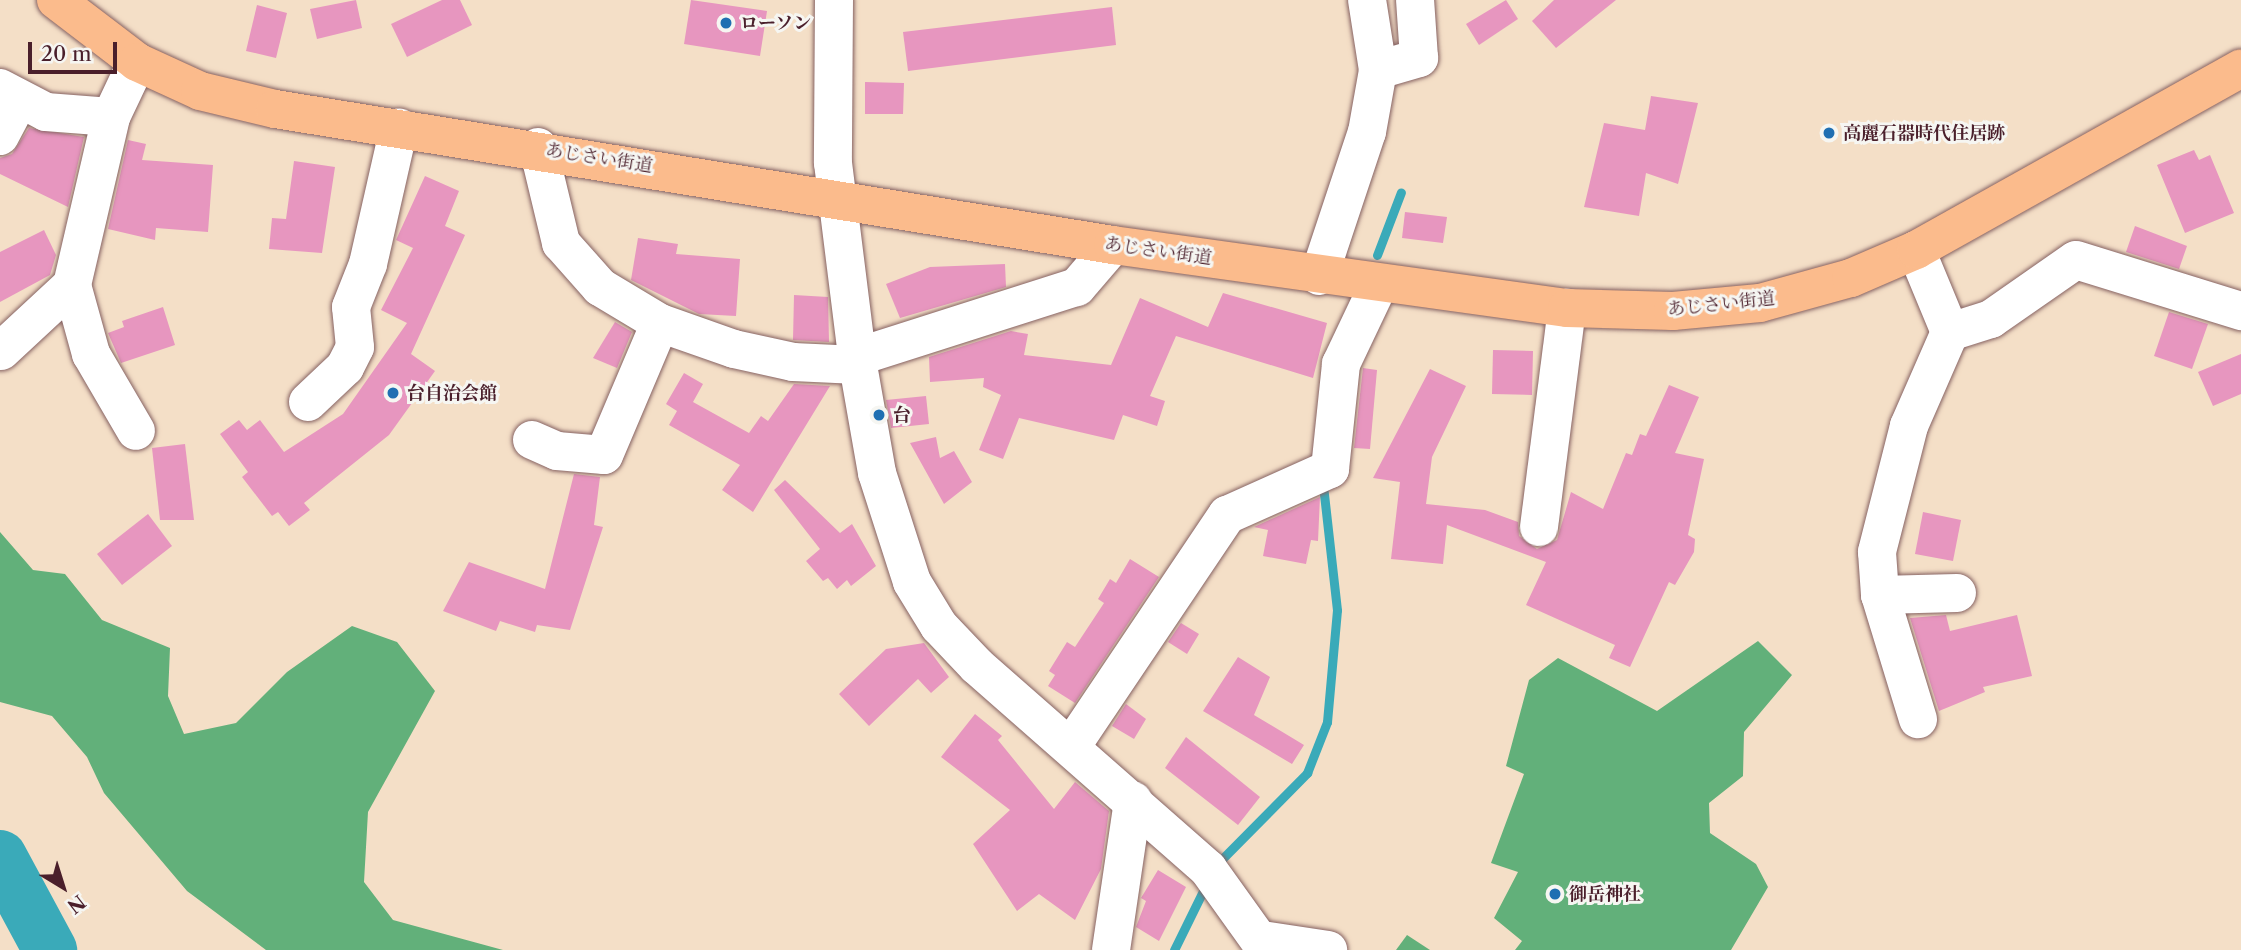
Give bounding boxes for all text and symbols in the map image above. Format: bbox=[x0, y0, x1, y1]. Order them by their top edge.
place label: ローソン bbox=[740, 12, 812, 34]
marker: ローソン bbox=[718, 15, 734, 31]
scale bar bbox=[32, 28, 121, 72]
text: 20 m bbox=[41, 41, 92, 66]
place label: 高麗石器時代住居跡 bbox=[1843, 122, 2005, 144]
marker: 高麗石器時代住居跡 bbox=[1821, 125, 1837, 141]
street label: あじさい街道 bbox=[544, 139, 654, 177]
street label: あじさい街道 bbox=[1103, 233, 1213, 269]
street label: あじさい街道 bbox=[1666, 288, 1776, 320]
place label: 台自治会館 bbox=[407, 382, 497, 404]
marker: 台自治会館 bbox=[385, 385, 401, 401]
place label: 台 bbox=[893, 404, 911, 426]
marker: 台 bbox=[871, 407, 887, 423]
north arrow bbox=[28, 852, 98, 922]
place label: 御岳神社 bbox=[1569, 883, 1641, 905]
marker: 御岳神社 bbox=[1547, 886, 1563, 902]
text: N bbox=[63, 890, 90, 918]

